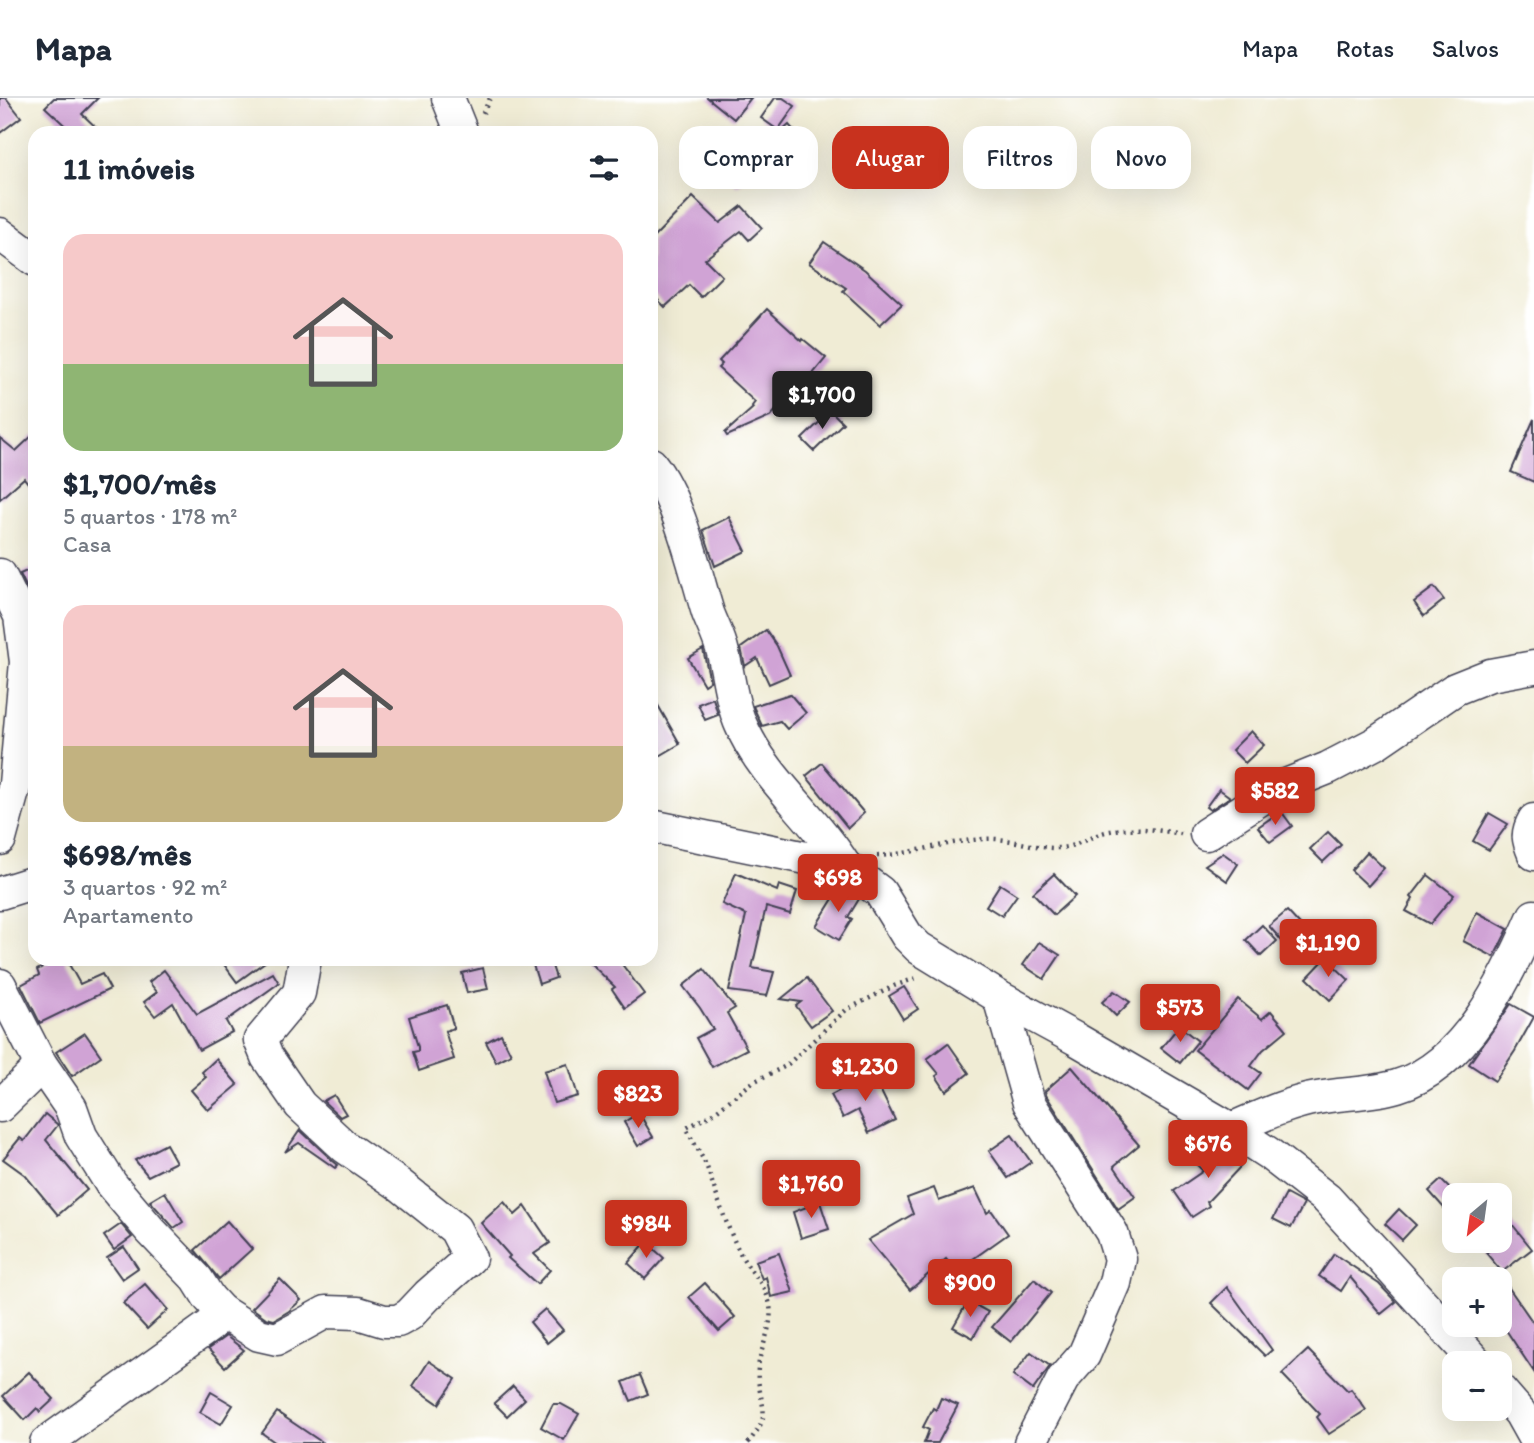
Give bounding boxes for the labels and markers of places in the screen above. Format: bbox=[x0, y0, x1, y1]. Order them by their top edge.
pin: $1,700 bbox=[765, 372, 879, 431]
pin: $582 bbox=[1234, 768, 1316, 827]
pin: $698 bbox=[797, 854, 879, 914]
pin: $1,190 bbox=[1271, 920, 1385, 979]
pin: $573 bbox=[1139, 984, 1221, 1044]
pin: $1,230 bbox=[808, 1044, 922, 1103]
pin: $823 bbox=[597, 1070, 679, 1130]
pin: $676 bbox=[1167, 1121, 1249, 1180]
pin: $1,760 bbox=[754, 1160, 868, 1220]
pin: $984 bbox=[605, 1200, 687, 1260]
pin: $900 bbox=[929, 1260, 1011, 1319]

